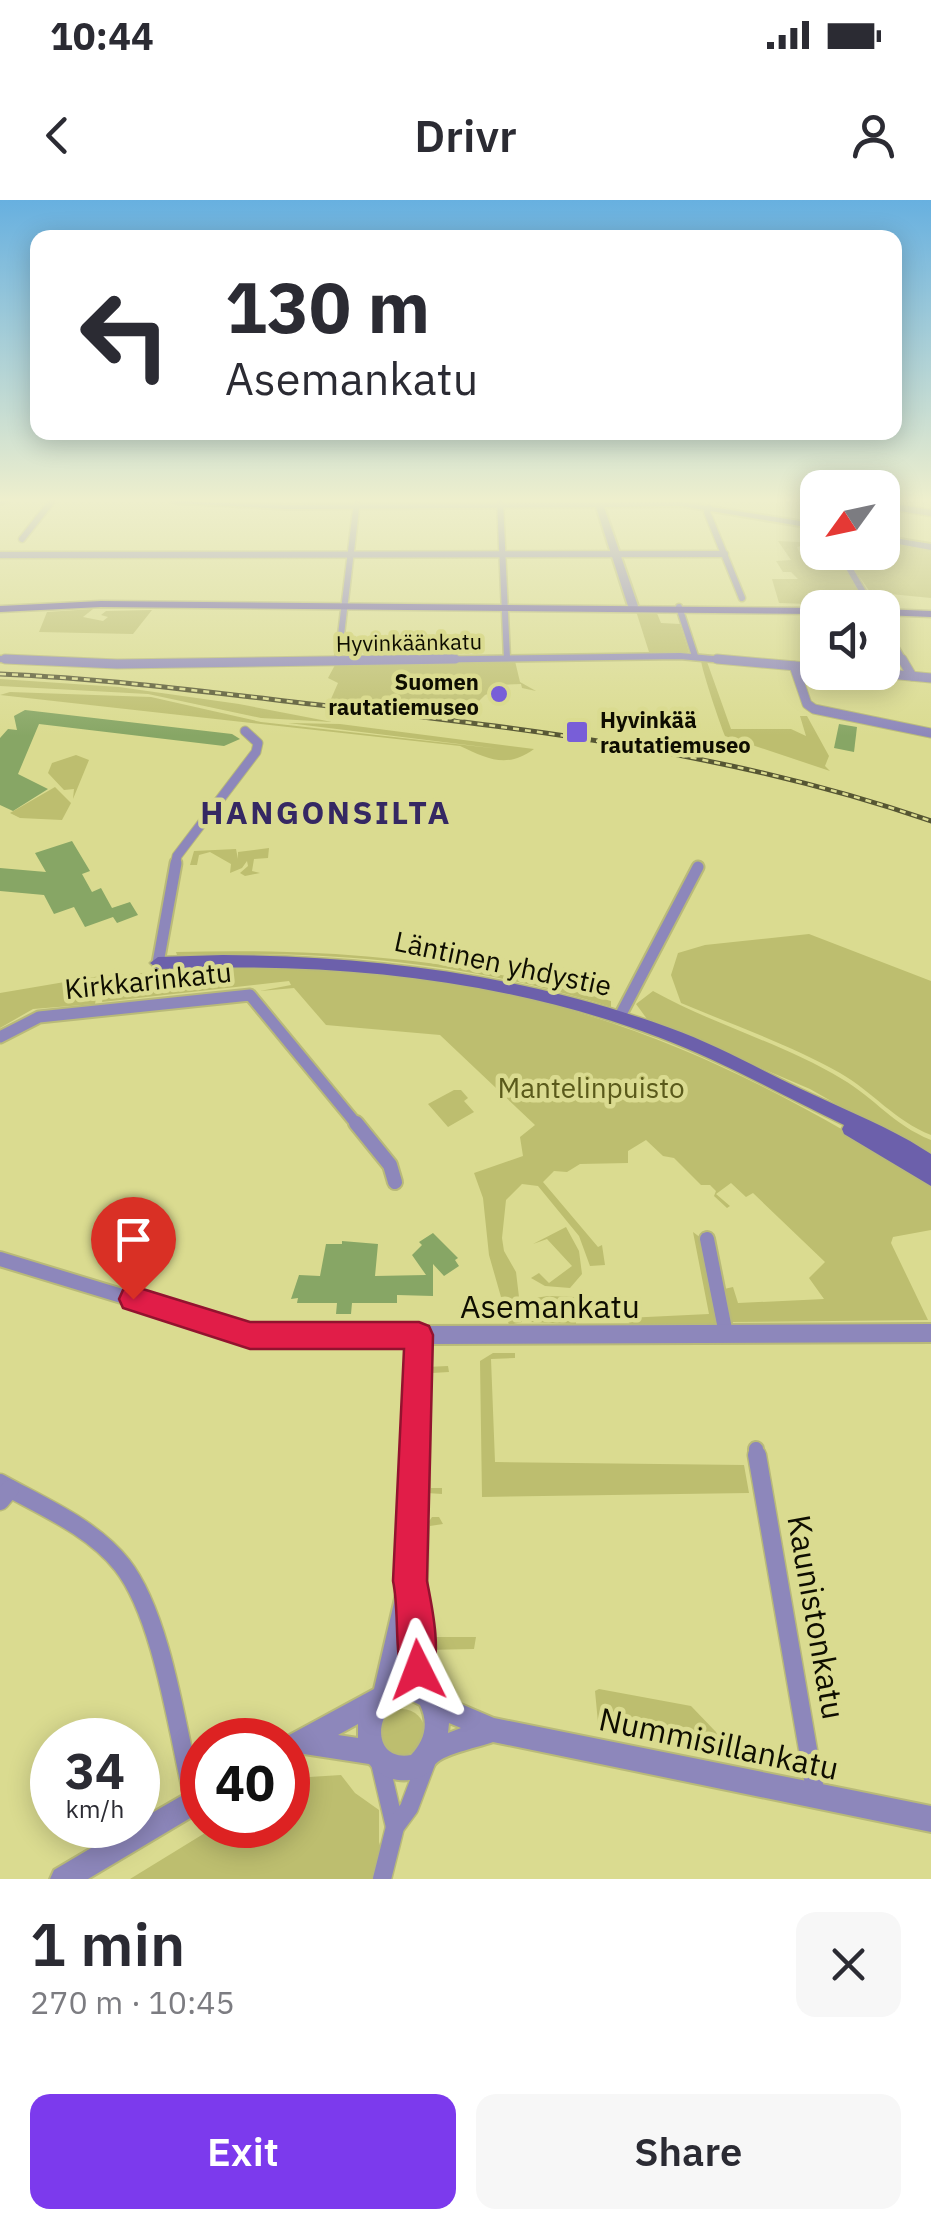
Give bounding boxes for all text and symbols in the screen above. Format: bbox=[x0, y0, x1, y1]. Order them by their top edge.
text: 10:44 bbox=[50, 11, 154, 60]
text: Drivr bbox=[414, 106, 517, 164]
icon: back bbox=[30, 108, 85, 163]
icon: person bbox=[846, 108, 901, 163]
text: 130 m bbox=[225, 261, 430, 352]
icon: left bbox=[60, 270, 190, 400]
text: Asemankatu bbox=[225, 349, 478, 407]
north arrow bbox=[800, 470, 900, 570]
map controls bbox=[800, 470, 900, 690]
button: sound bbox=[800, 590, 900, 690]
street label: Hyvinkäänkatu bbox=[336, 626, 482, 658]
place label: Suomen rautatiemuseo bbox=[328, 667, 479, 721]
marker: Suomen rautatiemuseo bbox=[488, 683, 510, 705]
place label: Hyvinkää rautatiemuseo bbox=[600, 705, 751, 759]
marker: Hyvinkää rautatiemuseo bbox=[564, 719, 590, 745]
district label: HANGONSILTA bbox=[200, 791, 452, 833]
street label: Läntinen yhdystie bbox=[391, 922, 615, 1004]
street label: Kirkkarinkatu bbox=[63, 953, 233, 1007]
park label: Mantelinpuisto bbox=[497, 1069, 685, 1106]
pin bbox=[91, 1197, 176, 1300]
icon: arrive bbox=[106, 1212, 161, 1267]
street label: Asemankatu bbox=[460, 1285, 640, 1327]
street label: Kaunistonkatu bbox=[778, 1511, 856, 1723]
position arrow bbox=[366, 1618, 470, 1722]
street label: Nummisillankatu bbox=[595, 1697, 843, 1789]
speed limit sign: 40 bbox=[180, 1718, 310, 1848]
text: 34 bbox=[65, 1738, 125, 1803]
text: km/h bbox=[66, 1792, 124, 1825]
text: 1 min bbox=[30, 1904, 185, 1983]
button: close bbox=[796, 1912, 901, 2017]
text: 270 m · 10:45 bbox=[30, 1981, 235, 2023]
button: Exit bbox=[30, 2094, 456, 2209]
button: Share bbox=[476, 2094, 901, 2209]

